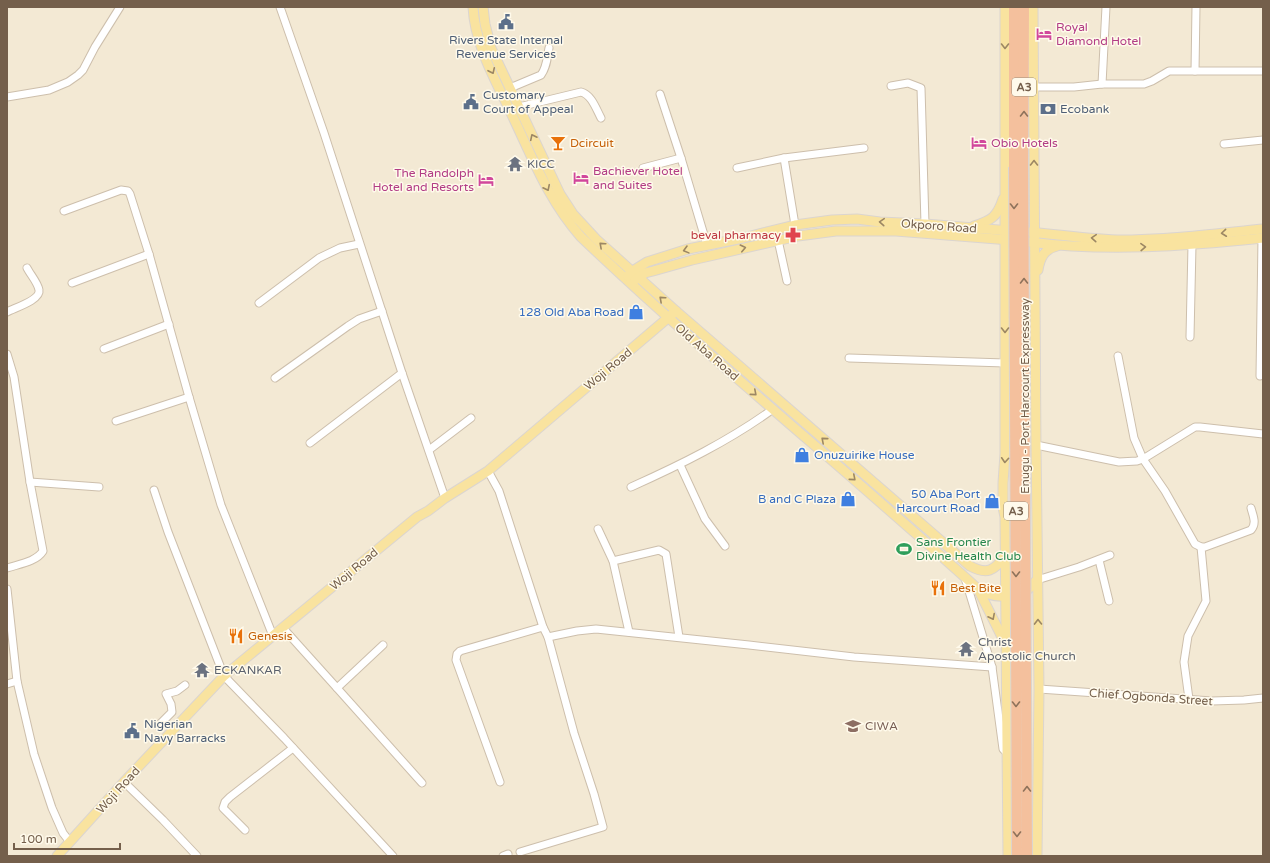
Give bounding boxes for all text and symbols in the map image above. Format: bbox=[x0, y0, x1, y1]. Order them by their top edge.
public building icon: Rivers State Internal Revenue Services bbox=[497, 13, 515, 31]
place label: Royal Diamond Hotel bbox=[1056, 20, 1141, 48]
hotel icon: Royal Diamond Hotel bbox=[1035, 25, 1053, 43]
place label: Rivers State Internal Revenue Services bbox=[449, 33, 563, 61]
one-way arrow bbox=[1001, 43, 1009, 49]
one-way arrow bbox=[487, 67, 495, 74]
road number: A3 bbox=[1012, 78, 1036, 96]
place label: Customary Court of Appeal bbox=[483, 88, 574, 116]
public building icon: Customary Court of Appeal bbox=[462, 93, 480, 111]
bank icon: Ecobank bbox=[1039, 100, 1057, 118]
place label: Ecobank bbox=[1060, 102, 1110, 116]
one-way arrow bbox=[1020, 111, 1028, 117]
one-way arrow bbox=[530, 134, 538, 141]
bar icon: Dcircuit bbox=[549, 134, 567, 152]
hotel icon: Obio Hotels bbox=[970, 134, 988, 152]
place label: Dcircuit bbox=[570, 136, 614, 150]
place label: Obio Hotels bbox=[991, 136, 1058, 150]
temple icon: KICC bbox=[506, 155, 524, 173]
place label: KICC bbox=[527, 157, 555, 171]
one-way arrow bbox=[1030, 160, 1038, 166]
place label: Bachiever Hotel and Suites bbox=[593, 164, 683, 192]
place label: The Randolph Hotel and Resorts bbox=[372, 166, 474, 194]
hotel icon: Bachiever Hotel and Suites bbox=[572, 169, 590, 187]
hotel icon: The Randolph Hotel and Resorts bbox=[477, 171, 495, 189]
one-way arrow bbox=[542, 184, 550, 192]
one-way arrow bbox=[1010, 203, 1018, 209]
street label: Okporo Road bbox=[901, 216, 977, 236]
one-way arrow bbox=[879, 218, 886, 227]
pharmacy icon: beval pharmacy bbox=[784, 226, 802, 244]
place label: beval pharmacy bbox=[691, 228, 782, 242]
one-way arrow bbox=[1221, 229, 1227, 238]
one-way arrow bbox=[1091, 234, 1097, 243]
one-way arrow bbox=[599, 243, 607, 250]
one-way arrow bbox=[1140, 243, 1146, 251]
one-way arrow bbox=[739, 244, 746, 253]
one-way arrow bbox=[683, 245, 689, 253]
one-way arrow bbox=[1020, 278, 1028, 284]
one-way arrow bbox=[660, 297, 667, 304]
street label: Enugu - Port Harcourt Expressway bbox=[1018, 297, 1032, 494]
shop icon: 128 Old Aba Road bbox=[627, 303, 645, 321]
place label: 128 Old Aba Road bbox=[518, 305, 624, 319]
street label: Old Aba Road bbox=[672, 321, 742, 383]
one-way arrow bbox=[1001, 327, 1009, 333]
street label: Woji Road bbox=[581, 345, 635, 393]
one-way arrow bbox=[749, 388, 757, 395]
one-way arrow bbox=[821, 437, 828, 444]
shop icon: Onuzuirike House bbox=[793, 446, 811, 464]
place label: Onuzuirike House bbox=[814, 448, 915, 462]
one-way arrow bbox=[1000, 457, 1009, 463]
one-way arrow bbox=[848, 473, 855, 480]
place label: 50 Aba Port Harcourt Road bbox=[896, 487, 980, 515]
shop icon: B and C Plaza bbox=[839, 490, 857, 508]
place label: B and C Plaza bbox=[758, 492, 836, 506]
shop icon: 50 Aba Port Harcourt Road bbox=[983, 492, 1001, 510]
road number: A3 bbox=[1004, 502, 1028, 520]
place label: Sans Frontier Divine Health Club bbox=[916, 535, 1021, 563]
sports icon: Sans Frontier Divine Health Club bbox=[895, 540, 913, 558]
street label: Woji Road bbox=[327, 545, 381, 593]
one-way arrow bbox=[1012, 571, 1020, 577]
restaurant icon: Best Bite bbox=[929, 579, 947, 597]
place label: Best Bite bbox=[950, 581, 1001, 595]
one-way arrow bbox=[987, 612, 995, 620]
one-way arrow bbox=[1034, 619, 1042, 625]
restaurant icon: Genesis bbox=[227, 627, 245, 645]
place label: Genesis bbox=[248, 629, 293, 643]
place label: Christ Apostolic Church bbox=[978, 635, 1076, 663]
temple icon: Christ Apostolic Church bbox=[957, 640, 975, 658]
temple icon: ECKANKAR bbox=[193, 661, 211, 679]
place label: ECKANKAR bbox=[214, 663, 282, 677]
street label: Chief Ogbonda Street bbox=[1089, 686, 1214, 708]
one-way arrow bbox=[1012, 701, 1020, 707]
place label: Nigerian Navy Barracks bbox=[144, 717, 226, 745]
school or university icon: CIWA bbox=[844, 717, 862, 735]
place label: CIWA bbox=[865, 719, 898, 733]
public building icon: Nigerian Navy Barracks bbox=[123, 722, 141, 740]
street label: Woji Road bbox=[93, 764, 143, 816]
one-way arrow bbox=[1023, 786, 1031, 792]
scale bar bbox=[14, 825, 120, 851]
one-way arrow bbox=[1013, 831, 1021, 837]
text: 100 m bbox=[20, 832, 57, 846]

